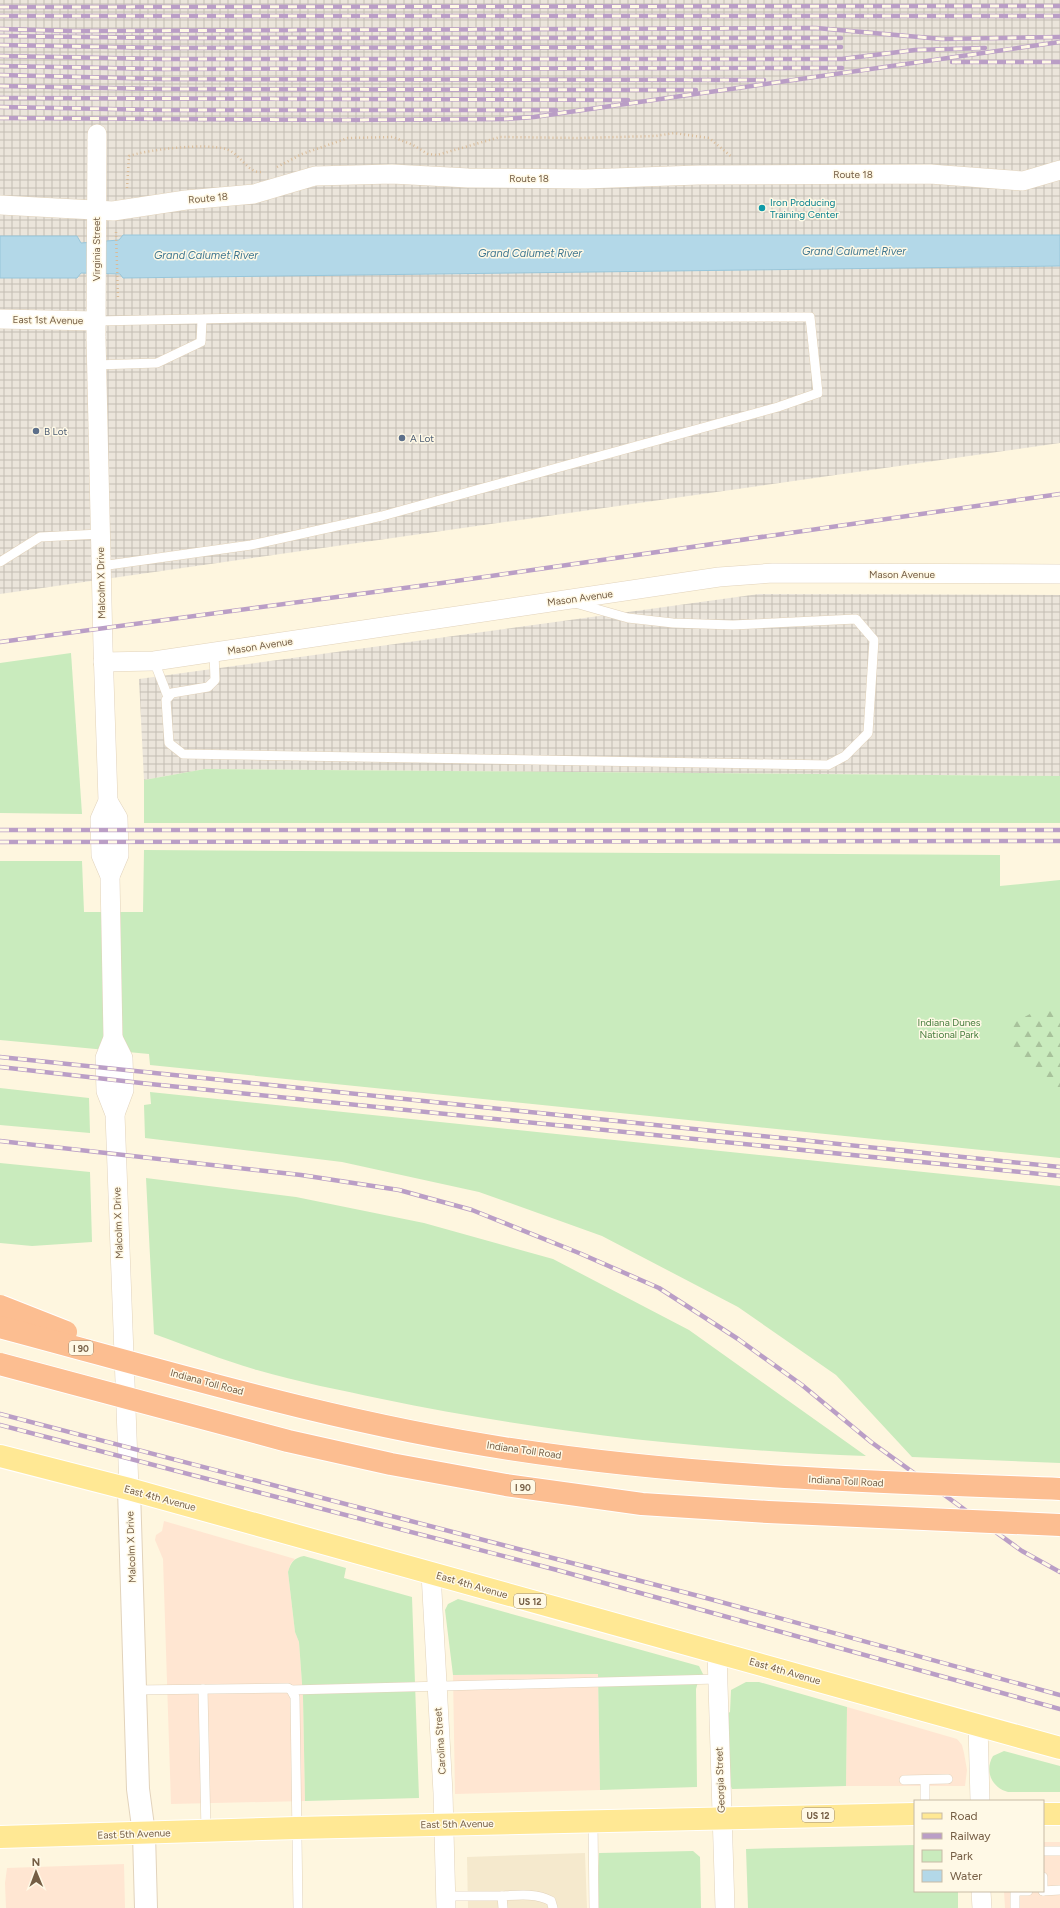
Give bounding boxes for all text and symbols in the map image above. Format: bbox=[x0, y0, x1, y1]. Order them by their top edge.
street label: Route 18 bbox=[833, 168, 873, 181]
street label: Route 18 bbox=[509, 172, 549, 185]
street label: Route 18 bbox=[188, 190, 228, 206]
place label: Iron Producing Training Center bbox=[770, 196, 839, 221]
marker: Iron Producing Training Center bbox=[757, 203, 767, 213]
street label: Virginia Street bbox=[90, 217, 103, 281]
water label: Grand Calumet River bbox=[802, 245, 907, 258]
water label: Grand Calumet River bbox=[478, 247, 583, 260]
water label: Grand Calumet River bbox=[154, 249, 259, 262]
street label: East 1st Avenue bbox=[12, 313, 84, 327]
place label: B Lot bbox=[44, 425, 68, 438]
marker: B Lot bbox=[31, 426, 41, 436]
place label: A Lot bbox=[410, 432, 434, 445]
marker: A Lot bbox=[397, 433, 407, 443]
street label: Malcolm X Drive bbox=[94, 546, 108, 619]
street label: Mason Avenue bbox=[869, 568, 935, 581]
street label: Mason Avenue bbox=[546, 587, 614, 609]
street label: Mason Avenue bbox=[226, 634, 294, 658]
park label: Indiana Dunes National Park bbox=[918, 1016, 981, 1041]
street label: Malcolm X Drive bbox=[110, 1186, 126, 1259]
road number: I 90 bbox=[69, 1341, 93, 1355]
street label: Indiana Toll Road bbox=[169, 1366, 245, 1398]
street label: Indiana Toll Road bbox=[486, 1438, 562, 1462]
street label: Indiana Toll Road bbox=[808, 1473, 884, 1489]
road number: I 90 bbox=[511, 1480, 535, 1494]
street label: East 4th Avenue bbox=[123, 1482, 198, 1514]
street label: Malcolm X Drive bbox=[123, 1510, 139, 1583]
street label: East 4th Avenue bbox=[435, 1569, 510, 1602]
road number: US 12 bbox=[514, 1594, 546, 1608]
street label: East 4th Avenue bbox=[748, 1655, 823, 1688]
street label: Carolina Street bbox=[431, 1707, 449, 1775]
street label: Georgia Street bbox=[712, 1747, 728, 1813]
legend bbox=[914, 1800, 1044, 1892]
road number: US 12 bbox=[802, 1808, 834, 1822]
text: Road bbox=[950, 1809, 978, 1823]
street label: East 5th Avenue bbox=[420, 1817, 494, 1831]
street label: East 5th Avenue bbox=[97, 1826, 171, 1842]
text: Railway bbox=[950, 1829, 991, 1843]
text: Park bbox=[950, 1849, 973, 1863]
north arrow bbox=[16, 1852, 56, 1892]
text: N bbox=[31, 1856, 40, 1869]
text: Water bbox=[950, 1869, 982, 1883]

